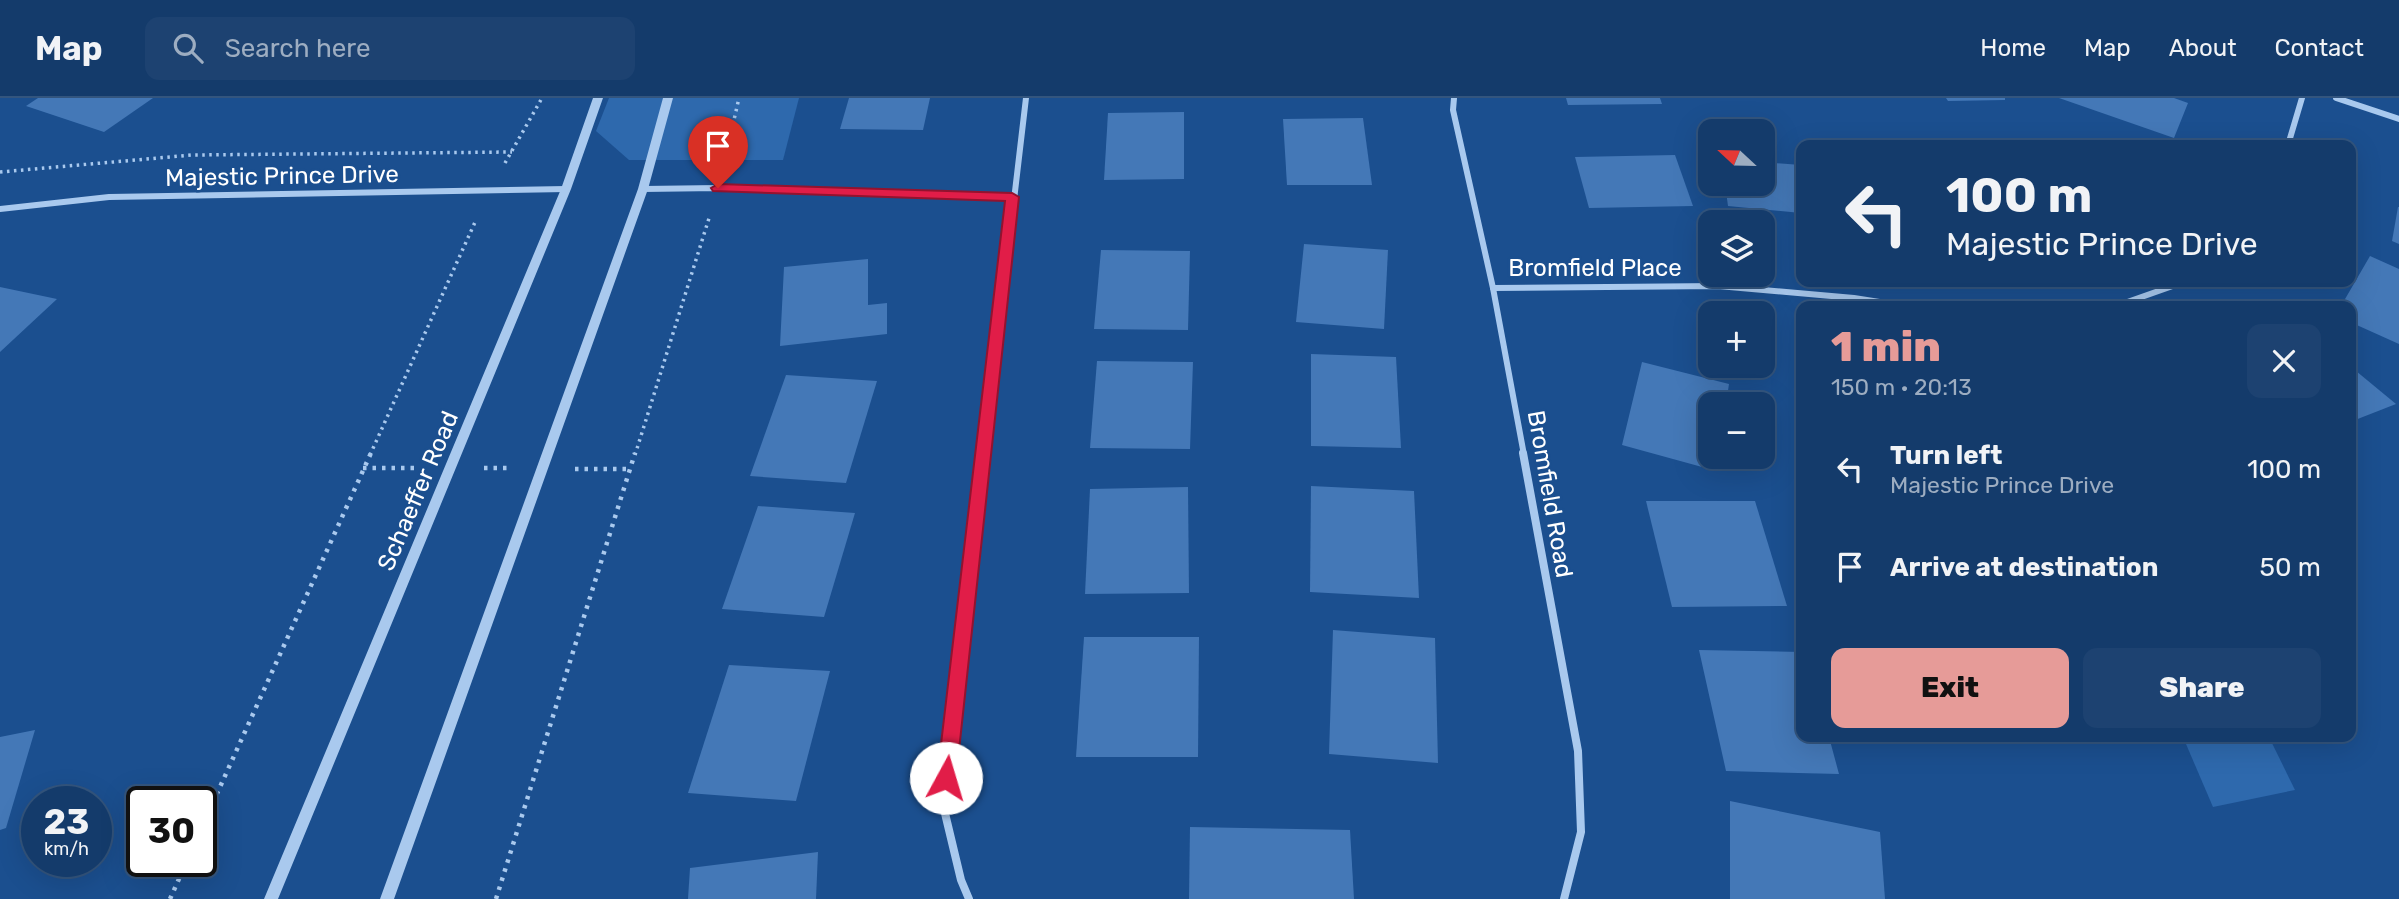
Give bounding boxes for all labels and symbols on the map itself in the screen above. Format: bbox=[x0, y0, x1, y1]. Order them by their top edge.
pin bbox=[688, 116, 748, 188]
north arrow bbox=[1698, 119, 1774, 196]
street label: Majestic Prince Drive bbox=[165, 160, 399, 192]
street label: Bromfield Place bbox=[1508, 254, 1682, 282]
street label: Schaeffer Road bbox=[372, 407, 464, 575]
street label: Bromfield Road bbox=[1522, 408, 1578, 580]
position arrow bbox=[909, 741, 983, 815]
speed limit sign: 30 bbox=[126, 786, 217, 877]

